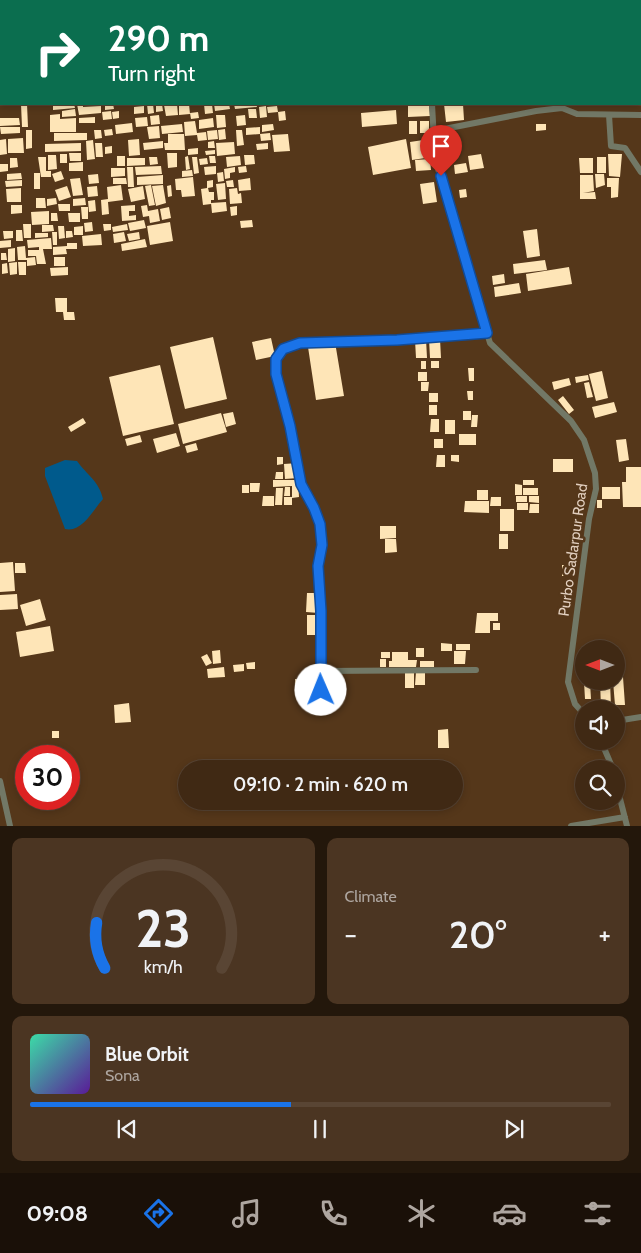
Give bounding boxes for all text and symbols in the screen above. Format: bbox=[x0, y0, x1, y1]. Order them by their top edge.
text: 290 m bbox=[108, 17, 209, 60]
icon: right bbox=[25, 20, 90, 85]
text: Turn right bbox=[108, 60, 195, 87]
pin bbox=[420, 125, 462, 176]
icon: arrive bbox=[427, 132, 455, 160]
street label: Purbo Sadarpur Road bbox=[555, 482, 591, 618]
north arrow bbox=[575, 640, 625, 690]
map controls bbox=[575, 640, 625, 810]
position arrow bbox=[294, 663, 346, 715]
button: sound bbox=[575, 700, 625, 750]
speed limit sign: 30 bbox=[15, 745, 80, 810]
button: search bbox=[575, 760, 625, 810]
text: 09:10 · 2 min · 620 m bbox=[233, 773, 408, 796]
text: Climate bbox=[345, 887, 397, 906]
text: 23 bbox=[135, 897, 191, 960]
text: 20° bbox=[449, 911, 507, 958]
text: − bbox=[345, 917, 357, 951]
text: + bbox=[599, 917, 611, 951]
text: km/h bbox=[144, 956, 183, 977]
text: Blue Orbit bbox=[105, 1043, 189, 1066]
text: Sona bbox=[105, 1066, 140, 1085]
icon: previous bbox=[113, 1115, 141, 1143]
icon: pause bbox=[306, 1115, 334, 1143]
icon: next bbox=[500, 1115, 528, 1143]
icon: directions bbox=[141, 1196, 176, 1231]
icon: music bbox=[229, 1196, 264, 1231]
icon: phone bbox=[316, 1196, 351, 1231]
icon: climate bbox=[404, 1196, 439, 1231]
icon: car bbox=[492, 1196, 527, 1231]
icon: filters bbox=[580, 1196, 615, 1231]
text: 09:08 bbox=[26, 1200, 88, 1227]

